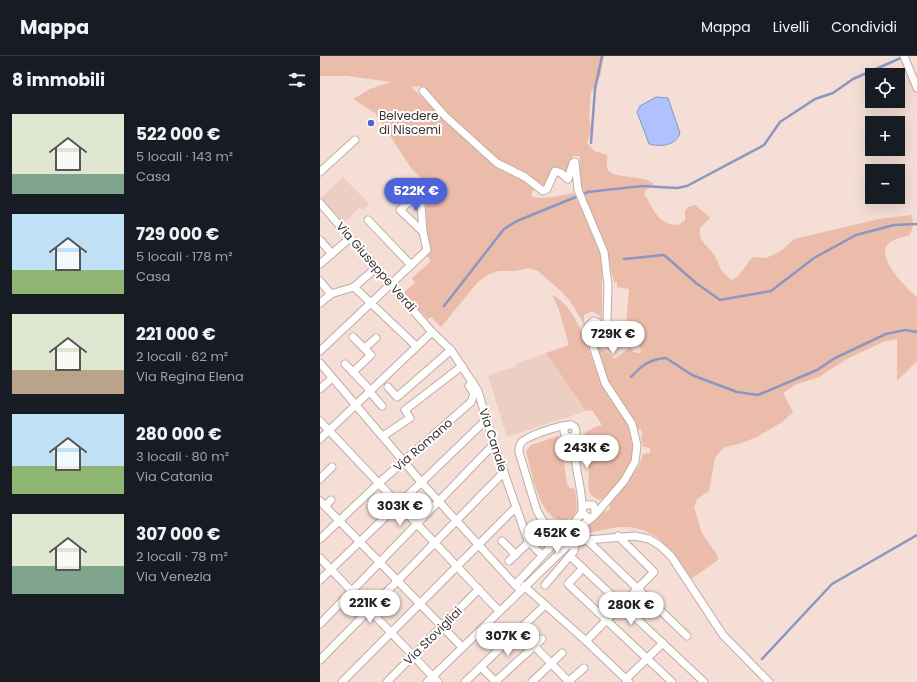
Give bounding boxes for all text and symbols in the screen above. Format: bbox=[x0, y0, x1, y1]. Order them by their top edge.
text: Mappa bbox=[20, 14, 89, 41]
text: Mappa bbox=[701, 17, 751, 37]
text: Livelli bbox=[773, 17, 809, 37]
text: Condividi bbox=[831, 17, 897, 37]
text: 8 immobili bbox=[12, 68, 105, 92]
map controls bbox=[865, 68, 905, 204]
button: locate bbox=[865, 68, 905, 108]
icon: filters bbox=[286, 69, 308, 91]
place label: Belvedere di Niscemi bbox=[379, 107, 441, 138]
button: + bbox=[865, 116, 905, 156]
marker: Belvedere di Niscemi bbox=[366, 118, 376, 128]
text: 522 000 € bbox=[136, 122, 220, 146]
icon: home bbox=[44, 130, 92, 178]
text: 5 locali · 143 m² bbox=[136, 147, 233, 166]
button: − bbox=[865, 164, 905, 204]
text: Casa bbox=[136, 167, 170, 186]
pin: 522K € bbox=[383, 178, 449, 212]
text: 522K € bbox=[393, 181, 439, 200]
street label: Via Giuseppe Verdi bbox=[333, 218, 420, 315]
text: 729 000 € bbox=[136, 222, 219, 246]
icon: home bbox=[44, 230, 92, 278]
text: 5 locali · 178 m² bbox=[136, 247, 233, 266]
text: Casa bbox=[136, 267, 170, 286]
pin: 729K € bbox=[580, 321, 646, 355]
text: 221 000 € bbox=[136, 322, 216, 346]
text: 729K € bbox=[591, 324, 635, 343]
icon: home bbox=[44, 330, 92, 378]
text: 2 locali · 62 m² bbox=[136, 347, 228, 366]
text: Via Regina Elena bbox=[136, 367, 244, 386]
street label: Via Canale bbox=[475, 406, 512, 474]
street label: Via Romano bbox=[389, 414, 456, 475]
text: 280 000 € bbox=[136, 422, 222, 446]
icon: home bbox=[44, 430, 92, 478]
pin: 243K € bbox=[554, 435, 620, 469]
text: 243K € bbox=[564, 438, 610, 457]
text: 3 locali · 80 m² bbox=[136, 447, 229, 466]
text: Via Catania bbox=[136, 467, 213, 486]
pin: 303K € bbox=[367, 493, 433, 527]
text: 303K € bbox=[377, 496, 423, 515]
pin: 452K € bbox=[524, 520, 590, 554]
text: 307 000 € bbox=[136, 522, 220, 546]
text: 452K € bbox=[534, 523, 580, 542]
icon: home bbox=[44, 530, 92, 578]
text: 2 locali · 78 m² bbox=[136, 547, 228, 566]
text: Via Venezia bbox=[136, 567, 211, 586]
pin: 221K € bbox=[337, 590, 403, 624]
pin: 280K € bbox=[598, 592, 664, 626]
text: 221K € bbox=[349, 593, 391, 612]
text: 280K € bbox=[608, 595, 654, 614]
street label: Via Stovigliai bbox=[400, 603, 466, 669]
pin: 307K € bbox=[475, 623, 541, 657]
text: 307K € bbox=[485, 626, 531, 645]

